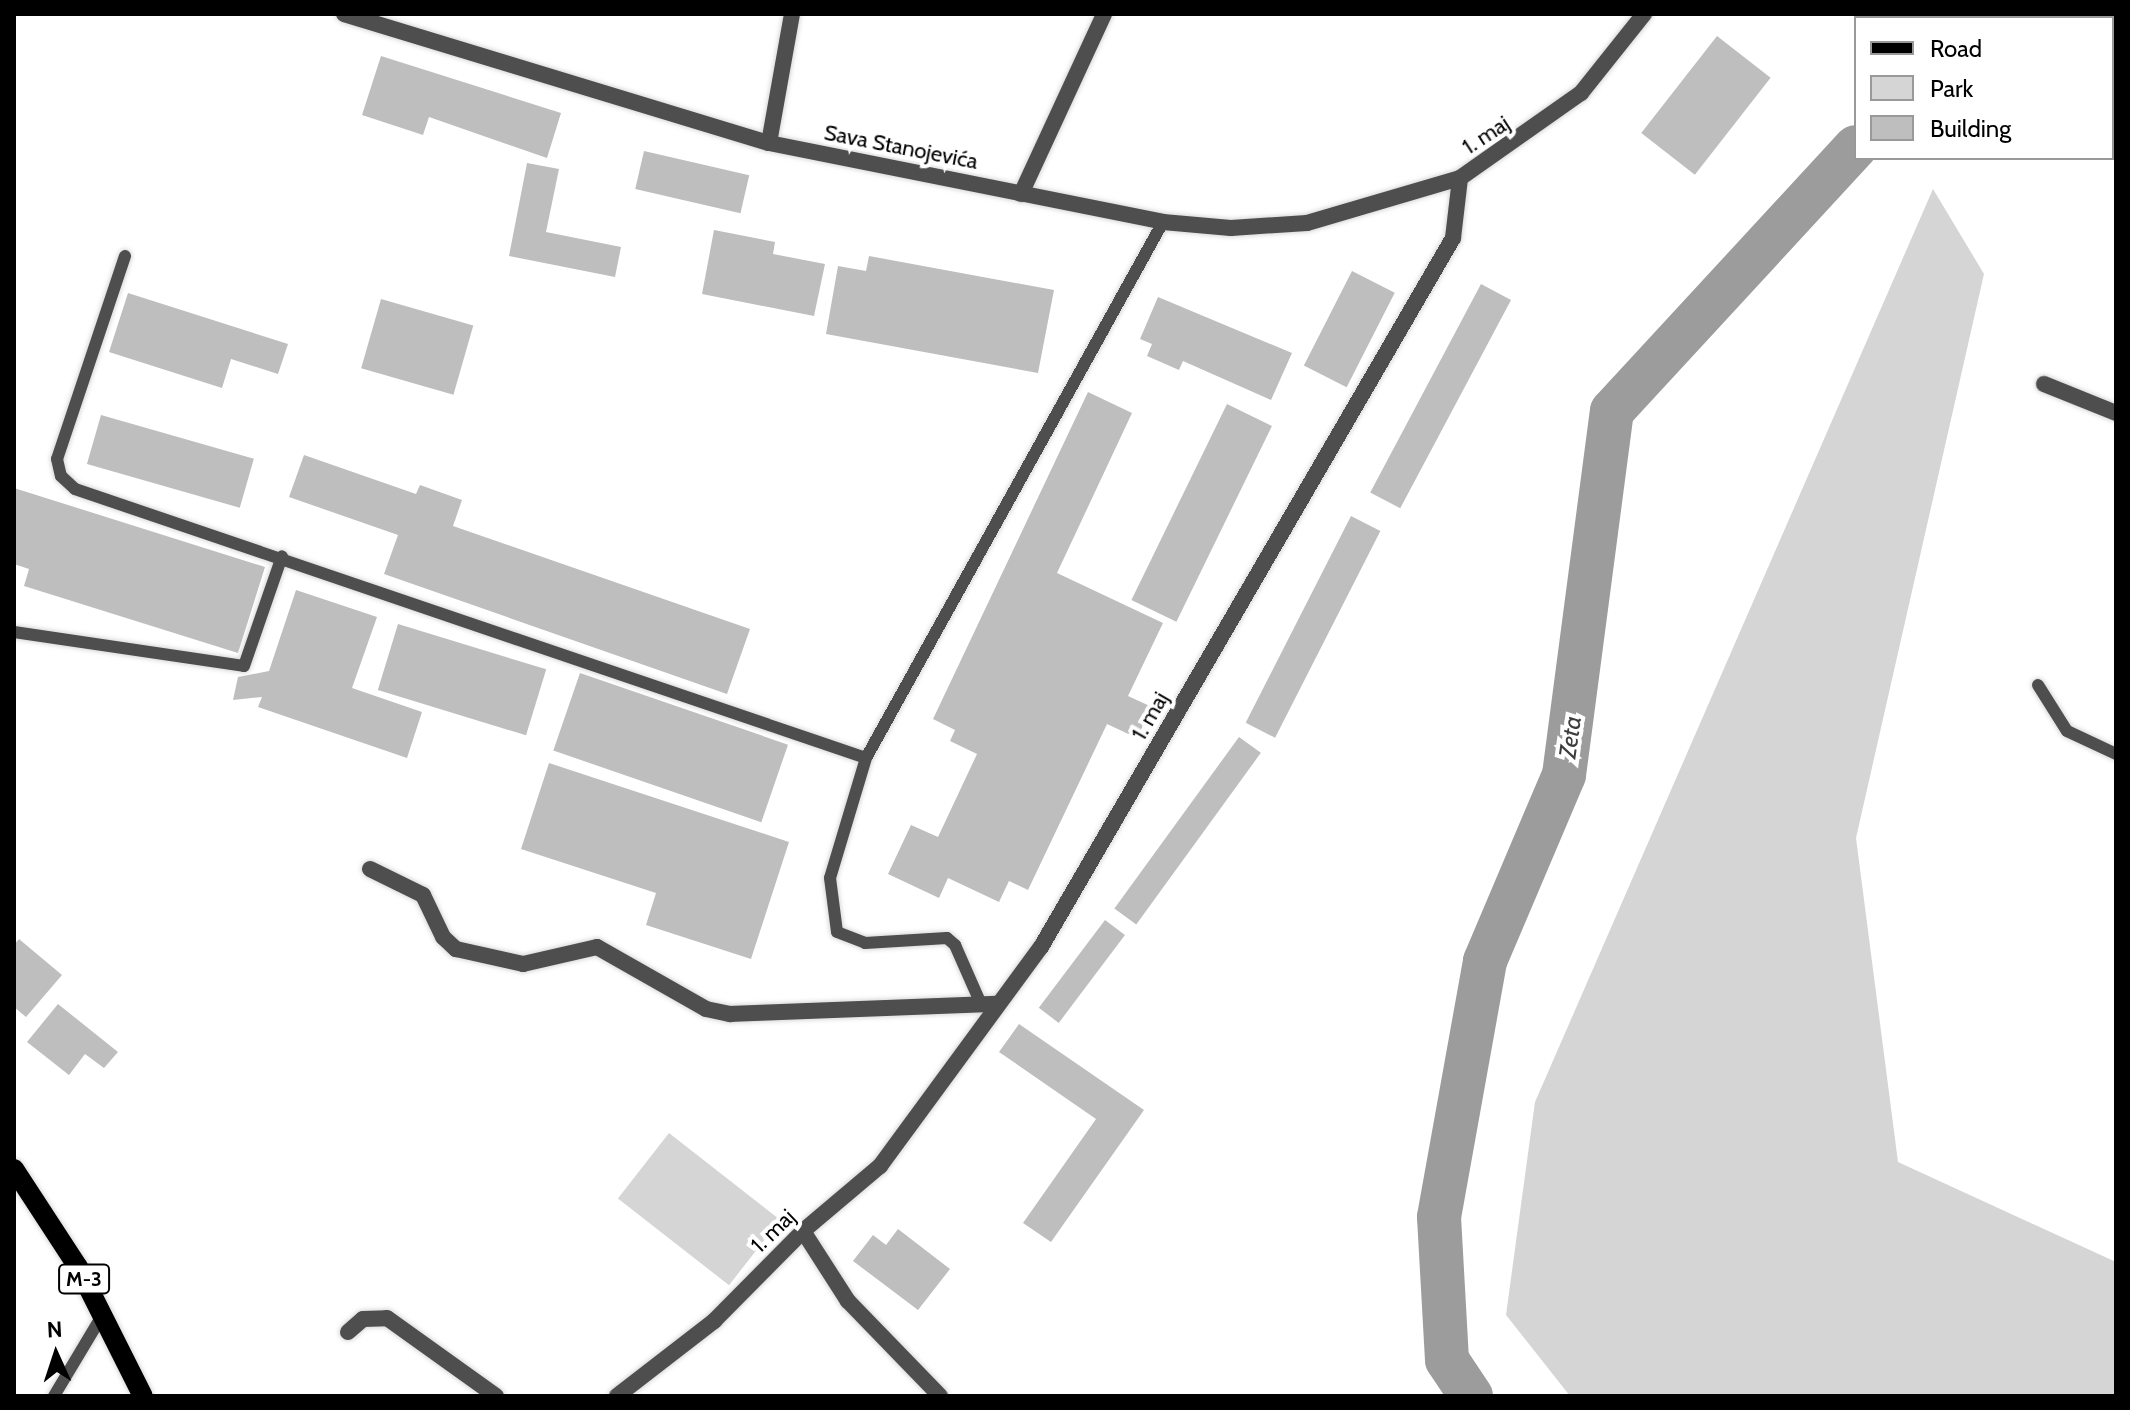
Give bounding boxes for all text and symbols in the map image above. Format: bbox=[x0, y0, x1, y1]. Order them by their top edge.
legend bbox=[1854, 16, 2114, 160]
text: Road bbox=[1930, 34, 1982, 63]
text: Park bbox=[1930, 74, 1973, 103]
street label: 1. maj bbox=[1457, 110, 1515, 160]
text: Building bbox=[1930, 114, 2011, 143]
street label: Sava Stanojevića bbox=[822, 119, 980, 175]
street label: 1. maj bbox=[1126, 687, 1174, 745]
water label: Zeta bbox=[1553, 714, 1587, 760]
street label: 1. maj bbox=[745, 1204, 801, 1258]
road number: M-3 bbox=[58, 1263, 110, 1295]
north arrow bbox=[16, 1314, 96, 1394]
text: N bbox=[46, 1316, 63, 1343]

